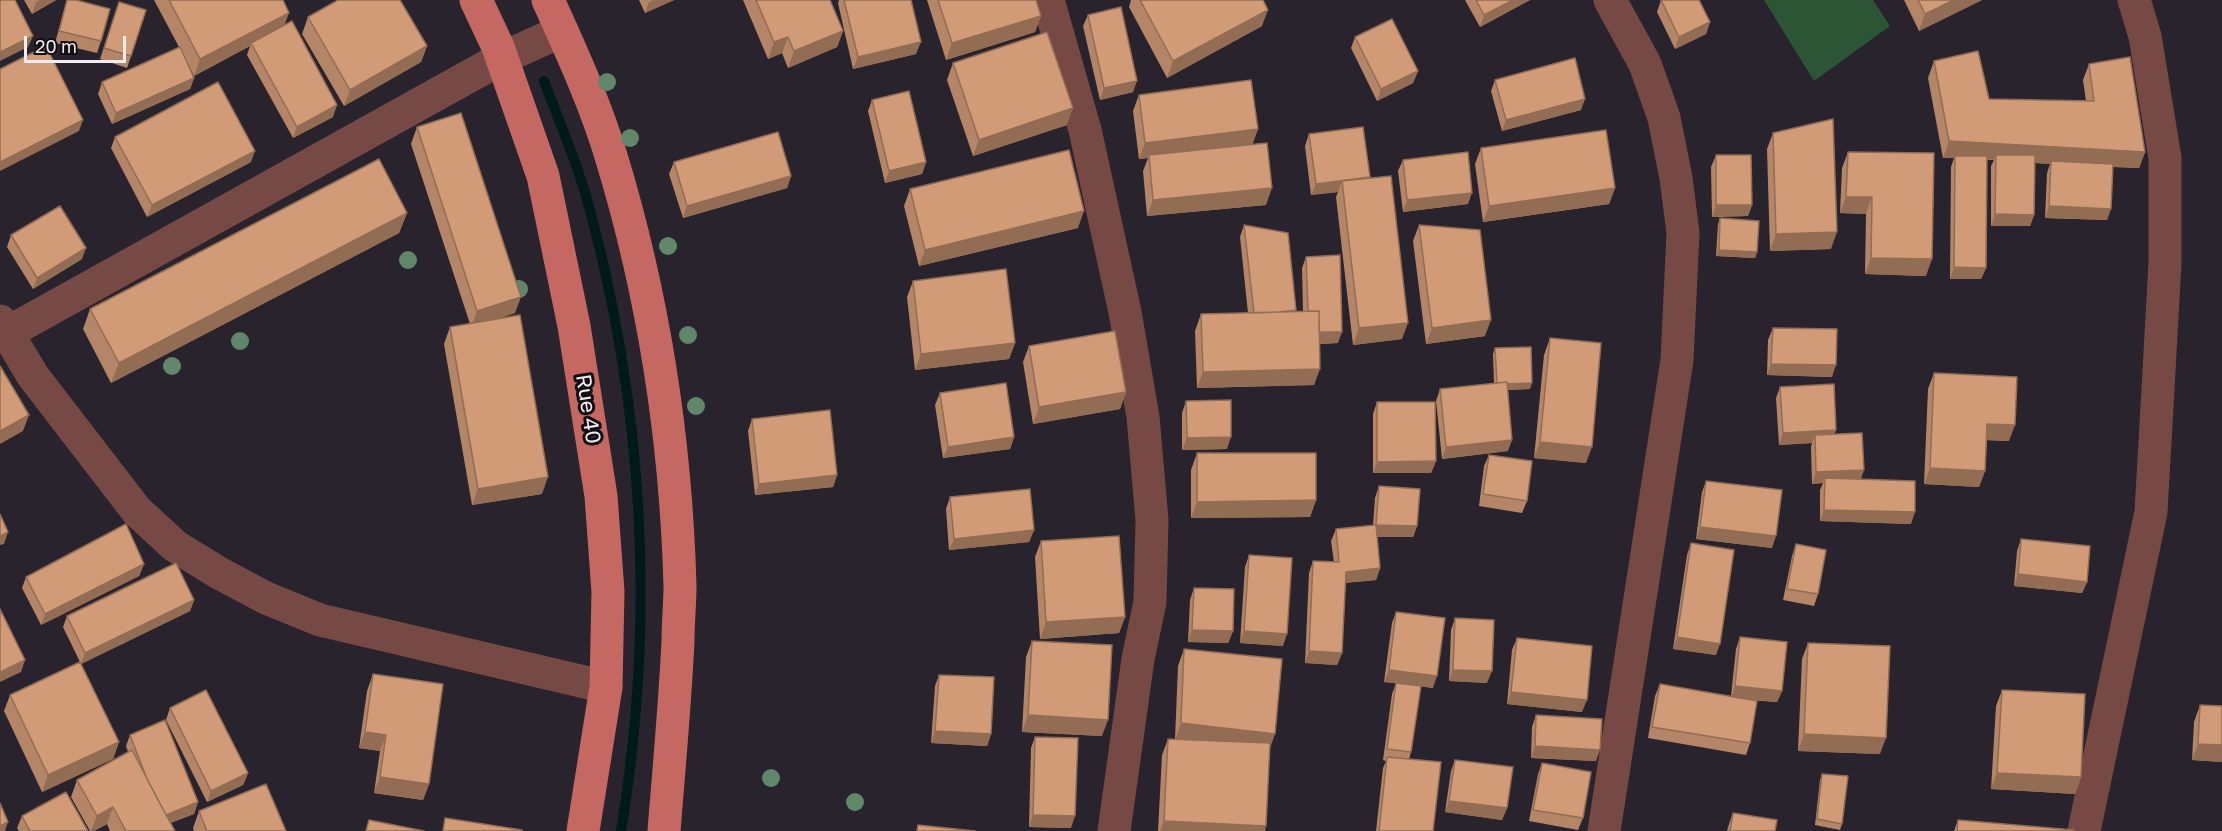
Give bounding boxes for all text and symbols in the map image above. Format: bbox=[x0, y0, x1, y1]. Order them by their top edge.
scale bar bbox=[27, 24, 129, 62]
text: 20 m bbox=[35, 35, 77, 57]
street label: Rue 40 bbox=[570, 373, 606, 445]

